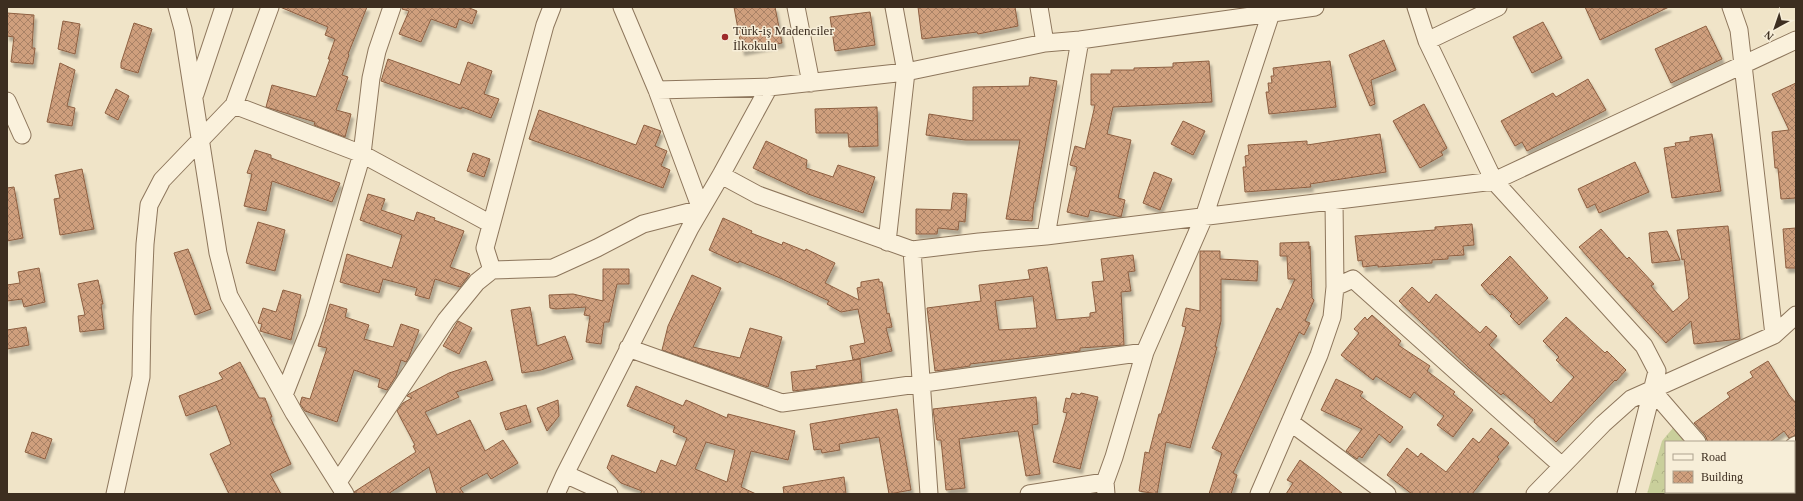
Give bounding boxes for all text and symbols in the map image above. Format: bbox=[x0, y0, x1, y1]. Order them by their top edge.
north arrow bbox=[1755, 8, 1795, 48]
place label: Türk-iş Madenciler İlkokulu bbox=[733, 23, 834, 53]
text: N bbox=[1762, 28, 1775, 43]
marker: Türk-iş Madenciler İlkokulu bbox=[720, 32, 730, 42]
legend bbox=[1665, 441, 1795, 493]
text: Road bbox=[1701, 450, 1726, 464]
text: Building bbox=[1701, 470, 1743, 484]

